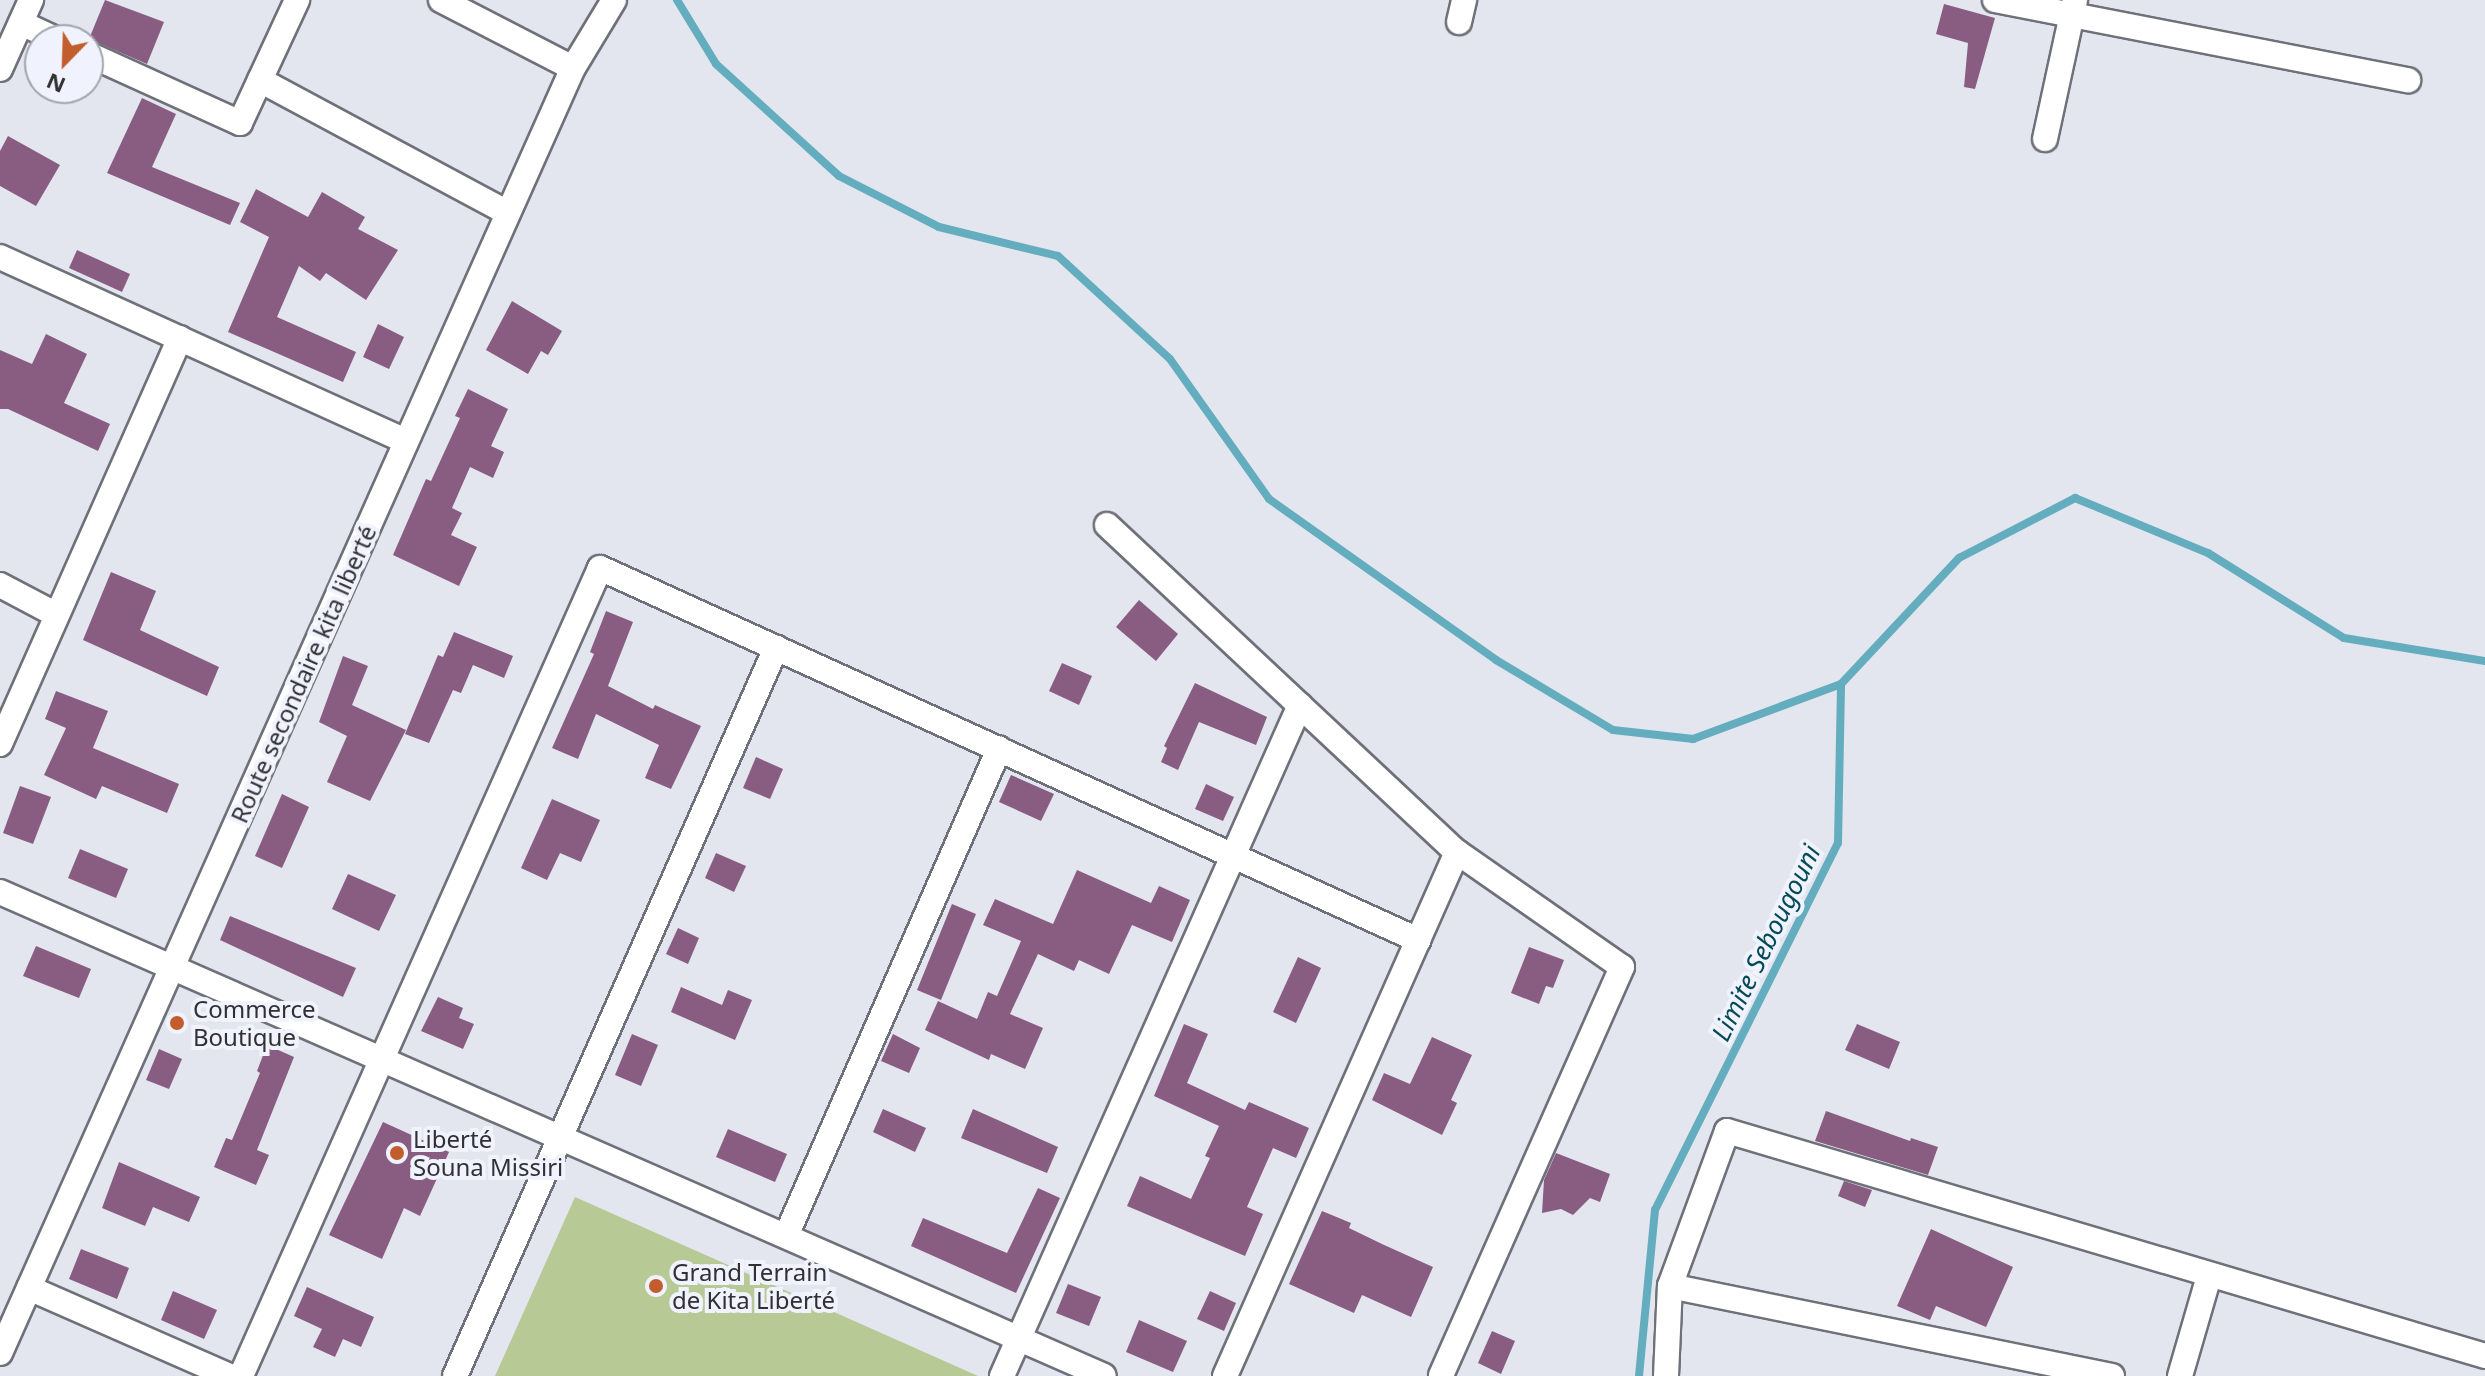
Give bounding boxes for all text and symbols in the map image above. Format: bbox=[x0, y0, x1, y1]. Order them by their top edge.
north arrow bbox=[24, 24, 104, 104]
text: N bbox=[41, 67, 70, 102]
street label: Route secondaire kita liberté bbox=[224, 521, 382, 827]
water label: Limite Sebougouni bbox=[1705, 840, 1827, 1046]
place label: Commerce Boutique bbox=[193, 995, 316, 1051]
marker: Commerce Boutique bbox=[168, 1014, 186, 1032]
place label: Liberté Souna Missiri bbox=[413, 1125, 563, 1181]
marker: Liberté Souna Missiri bbox=[388, 1144, 406, 1162]
place label: Grand Terrain de Kita Liberté bbox=[672, 1258, 835, 1314]
marker: Grand Terrain de Kita Liberté bbox=[647, 1277, 665, 1295]

